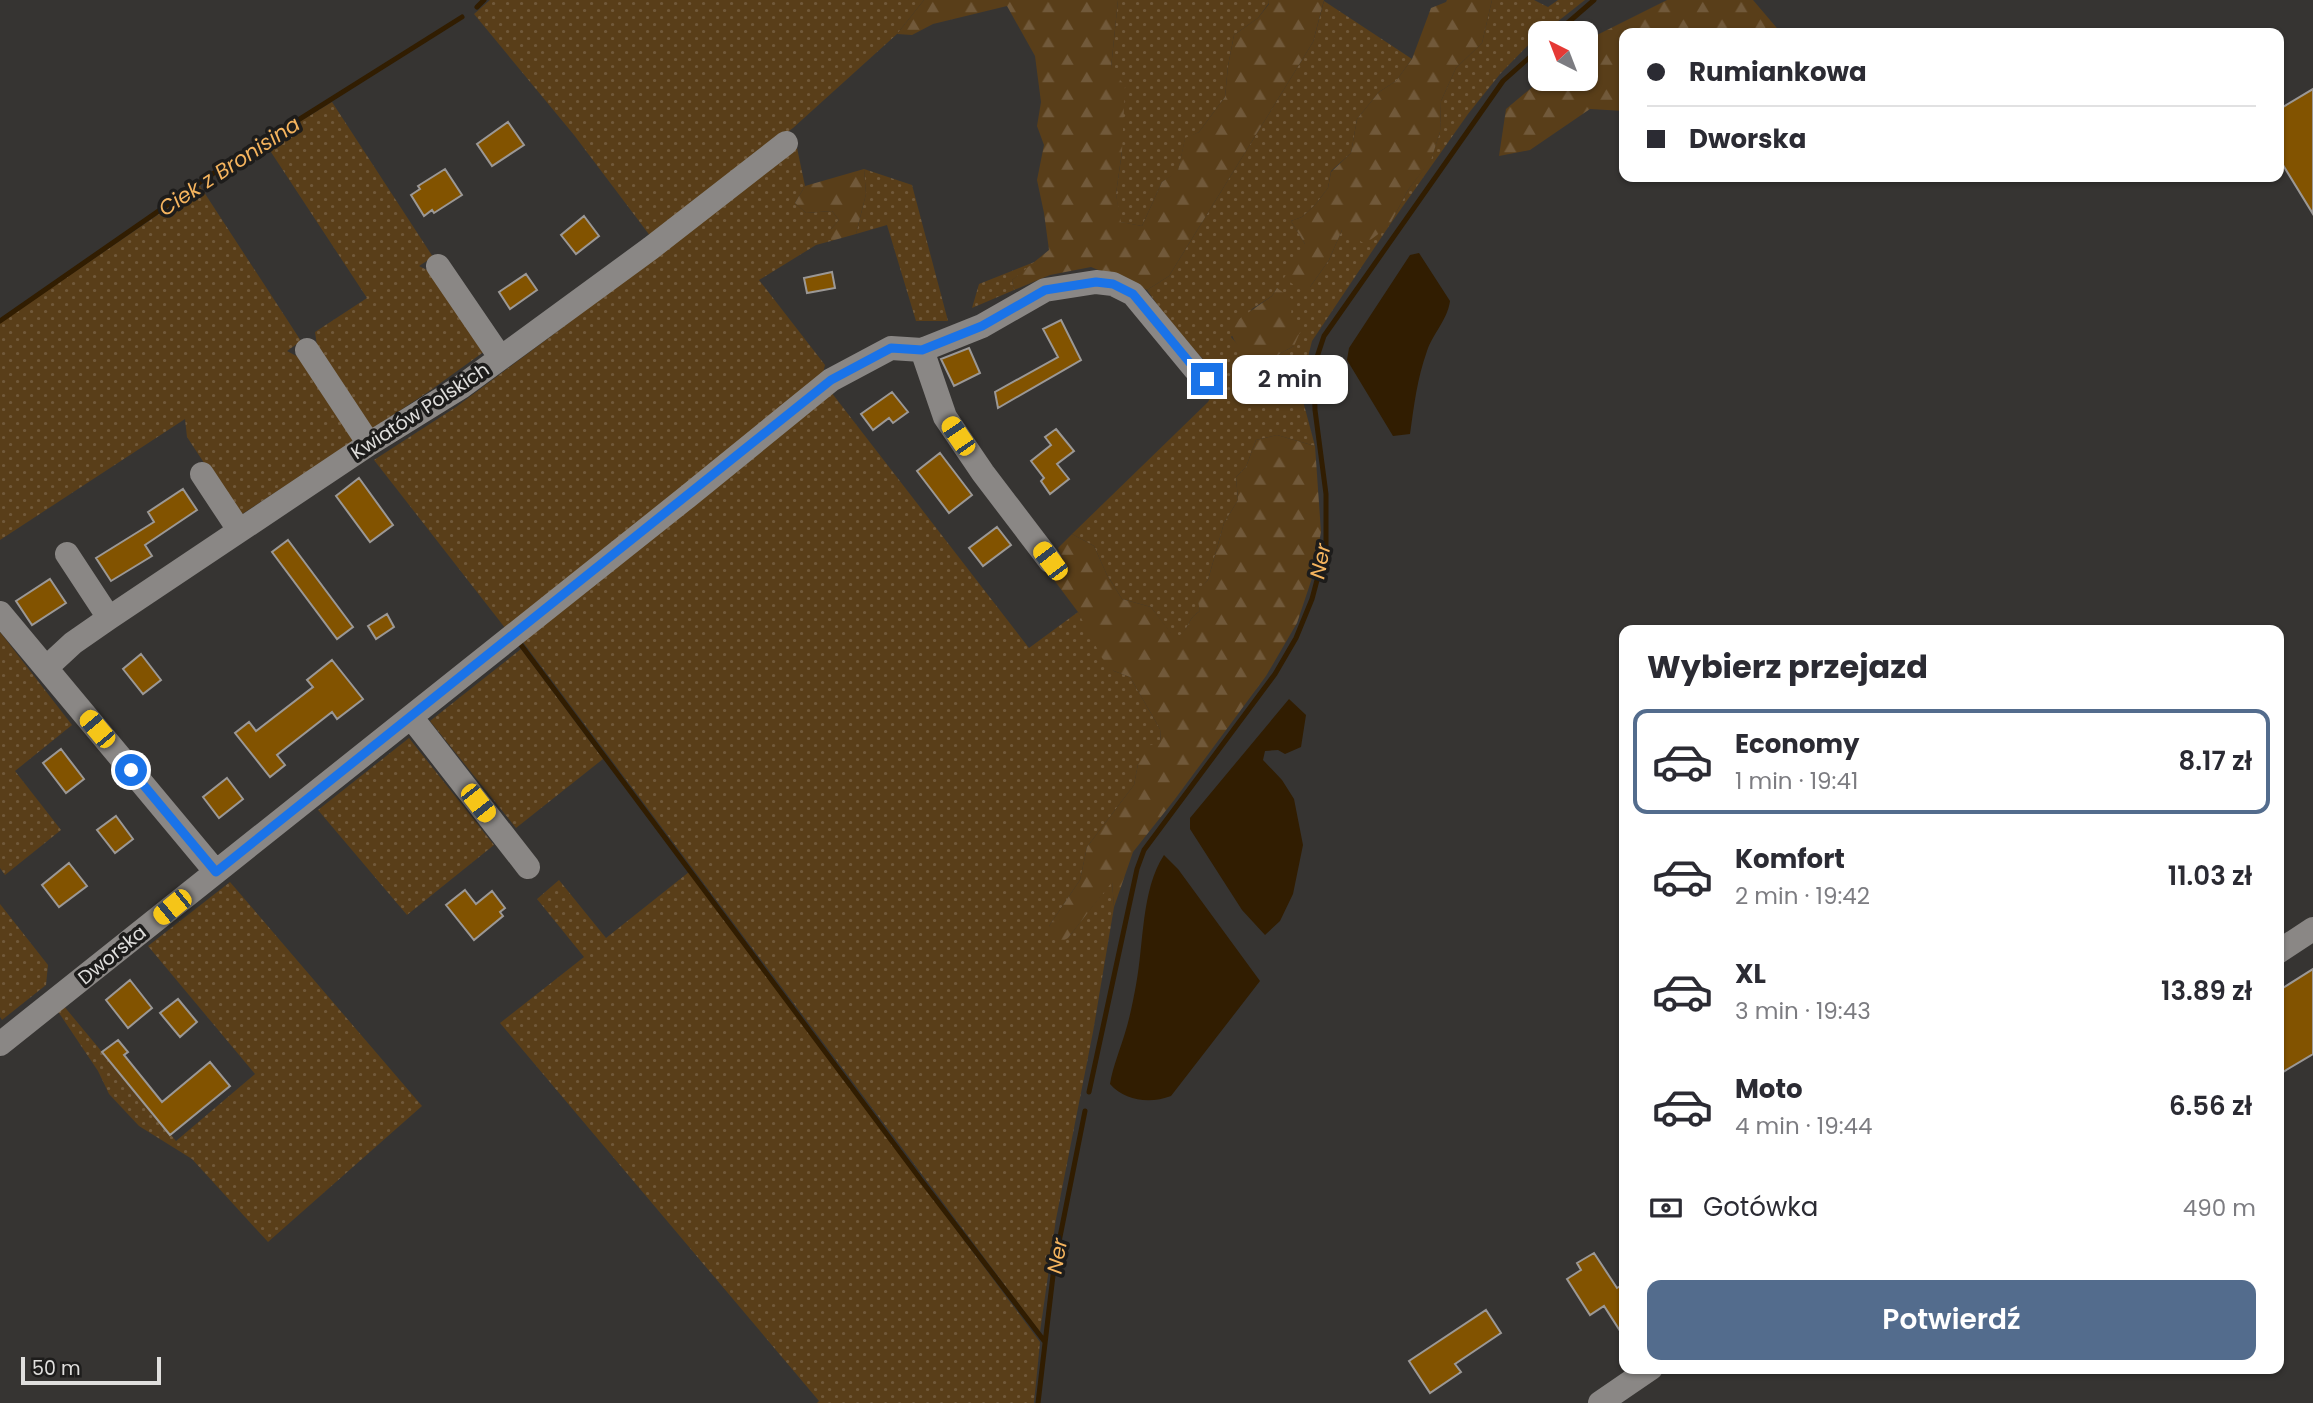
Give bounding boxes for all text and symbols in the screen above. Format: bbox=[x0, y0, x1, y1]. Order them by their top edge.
north arrow bbox=[1528, 21, 1598, 91]
map controls bbox=[1528, 21, 1598, 91]
text: Rumiankowa bbox=[1689, 54, 1867, 90]
water label: Ciek z Bronisina bbox=[152, 109, 306, 223]
text: Dworska bbox=[1689, 121, 1806, 157]
callout: 2 min bbox=[1232, 354, 1347, 404]
street label: Kwiatów Polskich bbox=[346, 356, 494, 466]
route end bbox=[1191, 363, 1223, 395]
text: 2 min bbox=[1258, 363, 1322, 395]
car bbox=[938, 413, 979, 459]
car bbox=[1029, 538, 1072, 584]
water label: Ner bbox=[1302, 540, 1338, 581]
text: Wybierz przejazd bbox=[1647, 644, 1928, 689]
car bbox=[76, 706, 119, 752]
text: Economy bbox=[1735, 726, 1859, 762]
icon: car bbox=[1651, 730, 1714, 793]
text: 8.17 zł bbox=[2179, 743, 2252, 779]
route start bbox=[115, 754, 147, 786]
text: 1 min · 19:41 bbox=[1735, 765, 1858, 797]
car bbox=[457, 780, 500, 826]
text: Komfort bbox=[1735, 841, 1845, 877]
icon: car bbox=[1651, 845, 1714, 908]
text: 11.03 zł bbox=[2168, 858, 2252, 894]
text: 2 min · 19:42 bbox=[1735, 880, 1870, 912]
car bbox=[150, 886, 195, 928]
street label: Dworska bbox=[72, 919, 152, 991]
text: XL bbox=[1735, 956, 1766, 992]
icon: car bbox=[1651, 960, 1714, 1023]
text: 13.89 zł bbox=[2161, 973, 2252, 1009]
text: 3 min · 19:43 bbox=[1735, 995, 1871, 1027]
text: Moto bbox=[1735, 1071, 1803, 1107]
icon: car bbox=[1651, 1075, 1714, 1138]
text: 6.56 zł bbox=[2169, 1088, 2252, 1124]
text: 4 min · 19:44 bbox=[1735, 1110, 1873, 1142]
icon: cash bbox=[1647, 1189, 1685, 1227]
text: Gotówka bbox=[1703, 1189, 1818, 1225]
text: 490 m bbox=[2183, 1192, 2256, 1224]
water label: Ner bbox=[1040, 1235, 1075, 1276]
button: Potwierdź bbox=[1647, 1280, 2256, 1360]
scale bar bbox=[21, 1354, 161, 1386]
text: 50 m bbox=[32, 1355, 81, 1382]

